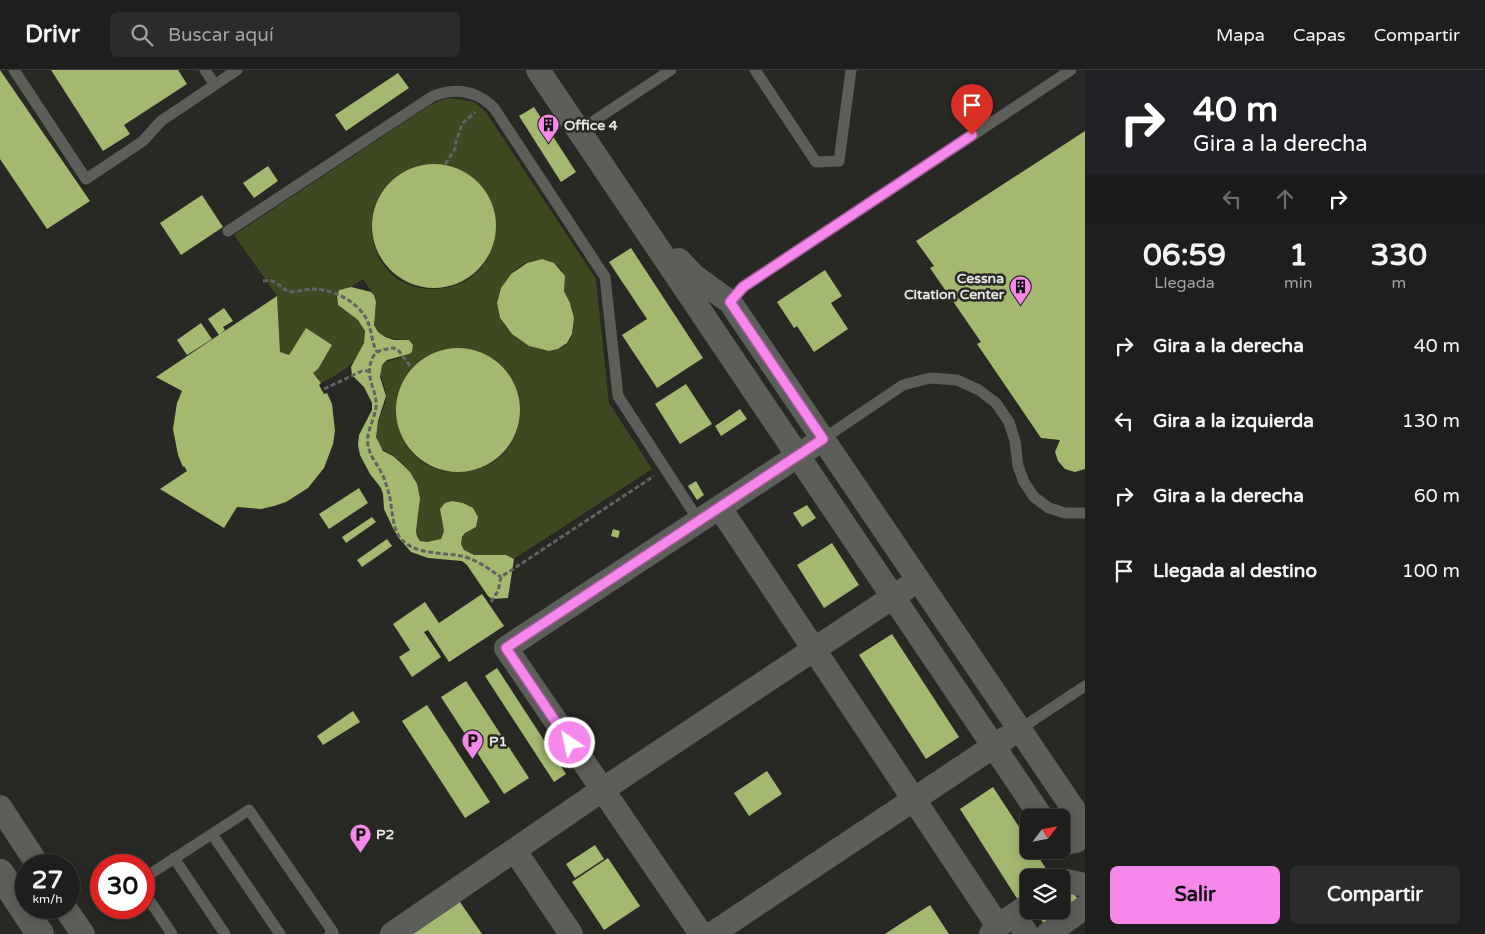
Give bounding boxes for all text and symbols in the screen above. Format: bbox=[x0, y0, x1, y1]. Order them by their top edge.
search box bbox=[110, 12, 460, 57]
text: Drivr bbox=[25, 20, 80, 49]
icon: search bbox=[128, 21, 156, 49]
text: Buscar aquí bbox=[168, 24, 274, 46]
text: Mapa bbox=[1216, 24, 1265, 46]
text: Capas bbox=[1293, 24, 1346, 46]
text: Compartir bbox=[1374, 24, 1460, 46]
pin bbox=[951, 84, 993, 135]
text: 40 m bbox=[1193, 89, 1278, 131]
icon: right bbox=[1110, 90, 1175, 155]
icon: arrive bbox=[958, 91, 986, 119]
building icon: Office 4 bbox=[536, 113, 560, 144]
place label: Office 4 bbox=[564, 117, 618, 134]
text: Gira a la derecha bbox=[1193, 131, 1368, 157]
icon: left bbox=[1218, 185, 1246, 213]
icon: ahead bbox=[1271, 185, 1299, 213]
icon: right bbox=[1324, 185, 1352, 213]
text: 06:59 bbox=[1143, 237, 1226, 274]
text: 1 bbox=[1289, 237, 1308, 274]
text: 330 bbox=[1371, 237, 1427, 274]
place label: Cessna Citation Center bbox=[904, 270, 1005, 303]
text: Llegada bbox=[1154, 273, 1215, 293]
text: min bbox=[1284, 273, 1313, 293]
text: m bbox=[1391, 273, 1406, 293]
building icon: Cessna Citation Center bbox=[1008, 274, 1032, 305]
icon: right bbox=[1110, 332, 1138, 360]
text: Gira a la derecha bbox=[1153, 335, 1304, 357]
text: 40 m bbox=[1414, 335, 1460, 357]
icon: left bbox=[1110, 407, 1138, 435]
text: Gira a la izquierda bbox=[1153, 410, 1314, 432]
text: 130 m bbox=[1402, 410, 1460, 432]
icon: right bbox=[1110, 482, 1138, 510]
text: Gira a la derecha bbox=[1153, 485, 1304, 507]
text: 60 m bbox=[1414, 485, 1460, 507]
icon: arrive bbox=[1110, 557, 1138, 585]
text: Llegada al destino bbox=[1153, 560, 1317, 582]
text: 100 m bbox=[1402, 560, 1460, 582]
position arrow bbox=[543, 716, 595, 768]
parking icon: P1 bbox=[461, 729, 485, 760]
place label: P1 bbox=[489, 733, 507, 750]
north arrow bbox=[1020, 809, 1070, 859]
map controls bbox=[1020, 809, 1070, 919]
parking icon: P2 bbox=[348, 822, 372, 853]
place label: P2 bbox=[376, 826, 394, 843]
speed limit sign: 30 bbox=[90, 854, 155, 919]
text: 27 bbox=[32, 865, 63, 895]
button: Salir bbox=[1110, 866, 1280, 924]
button: Compartir bbox=[1290, 866, 1460, 924]
button: layers bbox=[1020, 869, 1070, 919]
text: km/h bbox=[32, 892, 63, 906]

